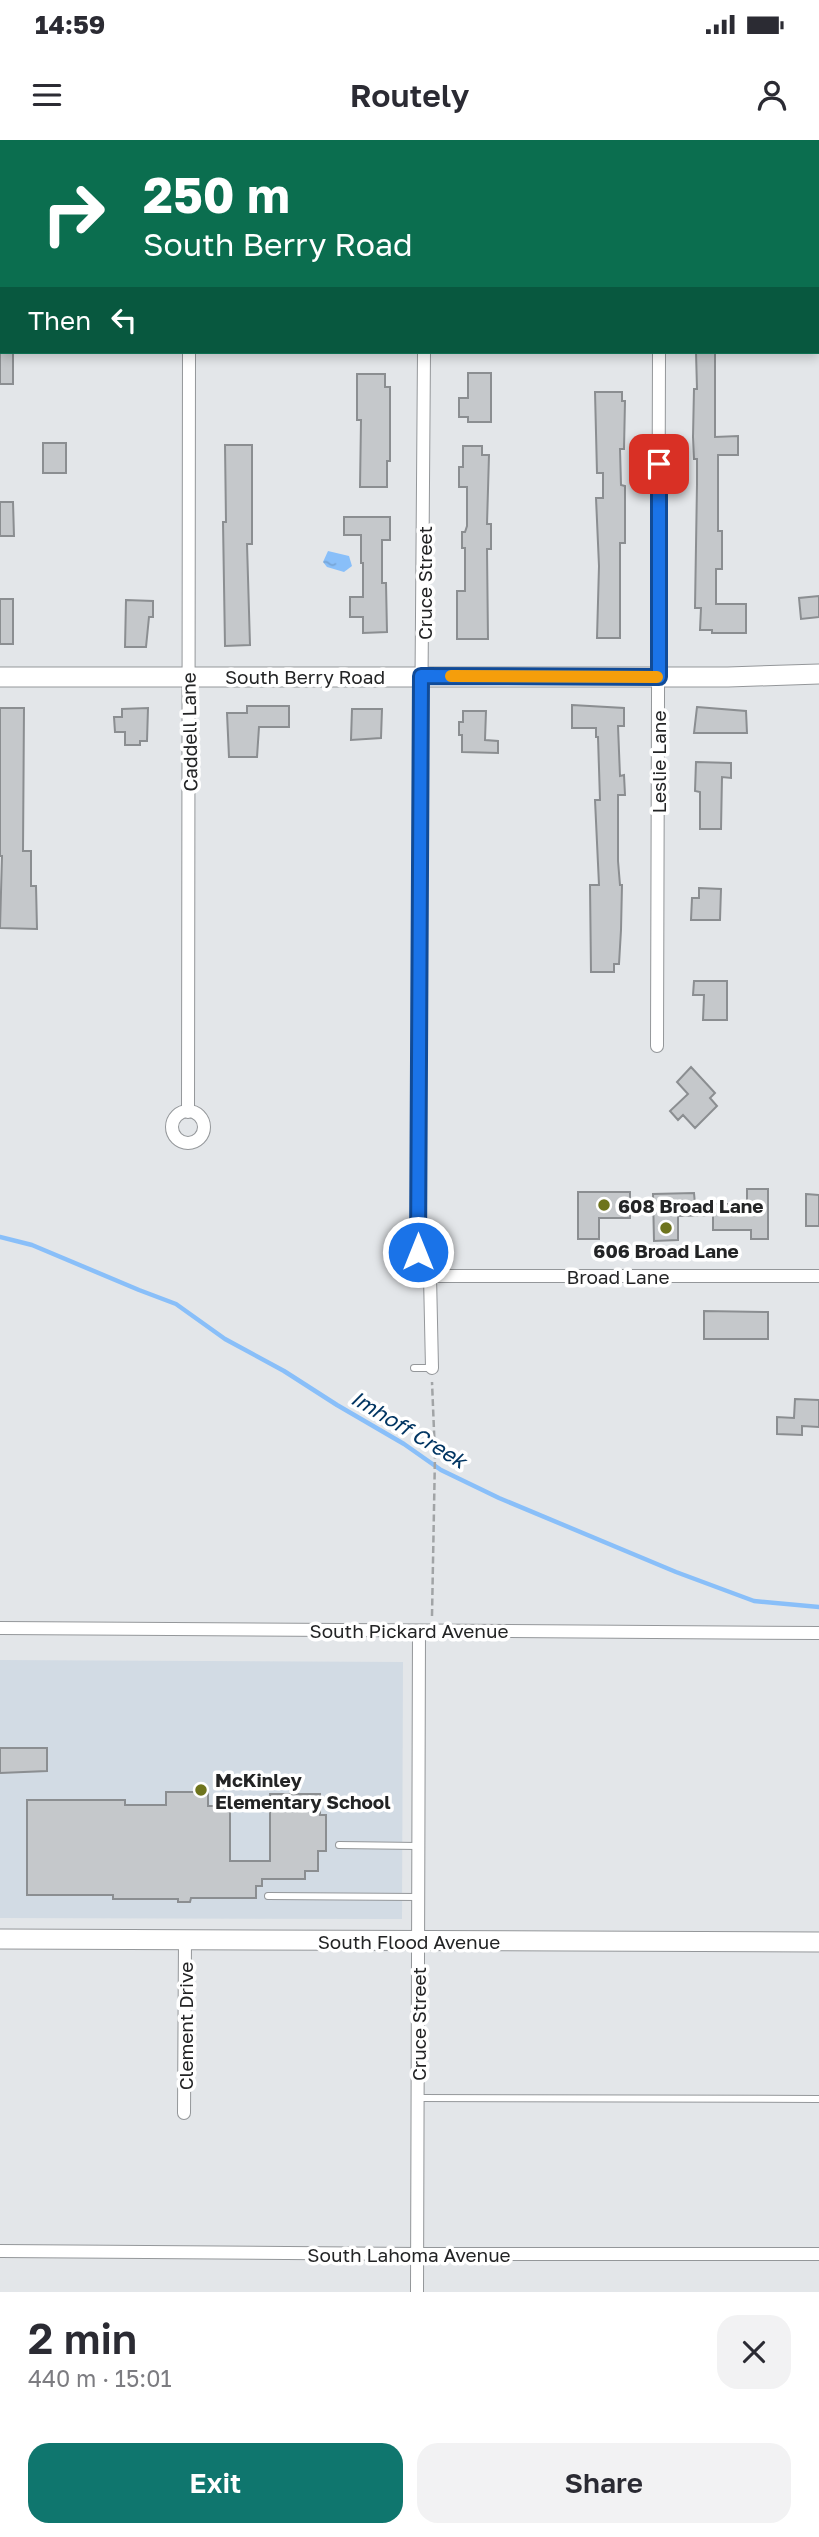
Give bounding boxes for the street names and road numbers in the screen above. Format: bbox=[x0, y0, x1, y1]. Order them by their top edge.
street label: Cruce Street bbox=[413, 526, 436, 640]
street label: South Berry Road bbox=[225, 665, 385, 688]
street label: Caddell Lane bbox=[176, 672, 202, 792]
street label: Leslie Lane bbox=[647, 710, 670, 814]
street label: Broad Lane bbox=[567, 1265, 669, 1288]
street label: South Pickard Avenue bbox=[310, 1619, 509, 1642]
street label: South Flood Avenue bbox=[318, 1930, 500, 1953]
street label: Clement Drive bbox=[174, 1962, 197, 2090]
street label: Cruce Street bbox=[407, 1967, 430, 2081]
street label: South Lahoma Avenue bbox=[307, 2243, 511, 2266]

